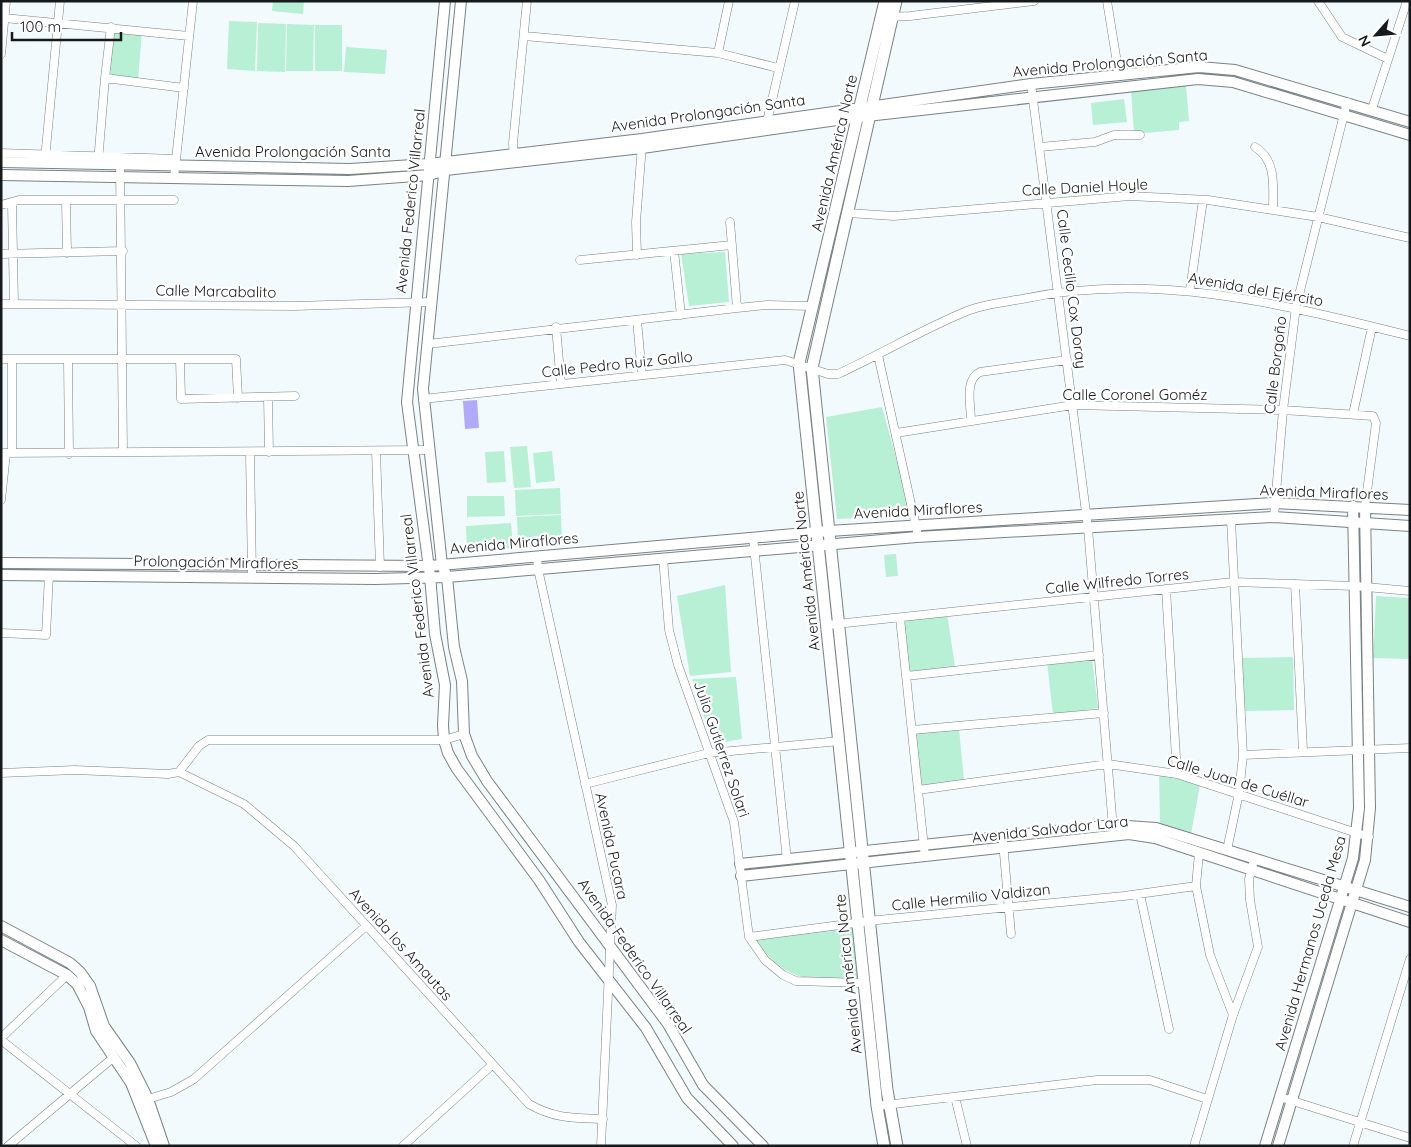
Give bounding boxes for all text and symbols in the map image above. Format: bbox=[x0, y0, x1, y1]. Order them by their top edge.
scale bar bbox=[12, 10, 121, 42]
north arrow bbox=[1351, 10, 1401, 60]
text: 100 m bbox=[20, 17, 61, 36]
text: N bbox=[1354, 32, 1375, 50]
street label: Avenida Prolongación Santa bbox=[1012, 45, 1208, 81]
street label: Avenida América Norte bbox=[807, 73, 861, 233]
street label: Avenida Prolongación Santa bbox=[610, 90, 806, 136]
street label: Avenida Federico Villarreal bbox=[391, 108, 429, 294]
street label: Avenida Prolongación Santa bbox=[195, 142, 391, 161]
street label: Calle Daniel Hoyle bbox=[1022, 174, 1148, 200]
street label: Calle Cecilio Cox Doray bbox=[1053, 208, 1091, 370]
street label: Avenida del Ejército bbox=[1187, 268, 1325, 310]
street label: Calle Marcabalito bbox=[155, 280, 277, 302]
street label: Calle Borgoño bbox=[1260, 315, 1290, 415]
street label: Calle Pedro Ruiz Gallo bbox=[541, 347, 693, 381]
street label: Calle Coronel Goméz bbox=[1062, 385, 1208, 404]
street label: Avenida Miraflores bbox=[1259, 480, 1389, 504]
street label: Avenida América Norte bbox=[788, 490, 824, 652]
street label: Avenida Miraflores bbox=[853, 497, 983, 523]
street label: Avenida Federico Villarreal bbox=[396, 513, 438, 699]
street label: Avenida Miraflores bbox=[449, 528, 579, 558]
street label: Prolongación Miraflores bbox=[133, 551, 299, 573]
street label: Calle Wilfredo Torres bbox=[1044, 564, 1190, 598]
street label: Julio Gutierrez Solari bbox=[690, 678, 754, 820]
street label: Calle Juan de Cuéllar bbox=[1165, 750, 1311, 812]
street label: Avenida Pucara bbox=[591, 791, 633, 901]
street label: Avenida Salvador Lara bbox=[971, 811, 1129, 847]
street label: Avenida Hermanos Uceda Mesa bbox=[1270, 833, 1350, 1053]
street label: Avenida Federico Villarreal bbox=[574, 875, 696, 1037]
street label: Calle Hermilio Valdizan bbox=[891, 879, 1051, 915]
street label: Avenida los Amautas bbox=[345, 884, 457, 1004]
street label: Avenida América Norte bbox=[830, 893, 866, 1055]

